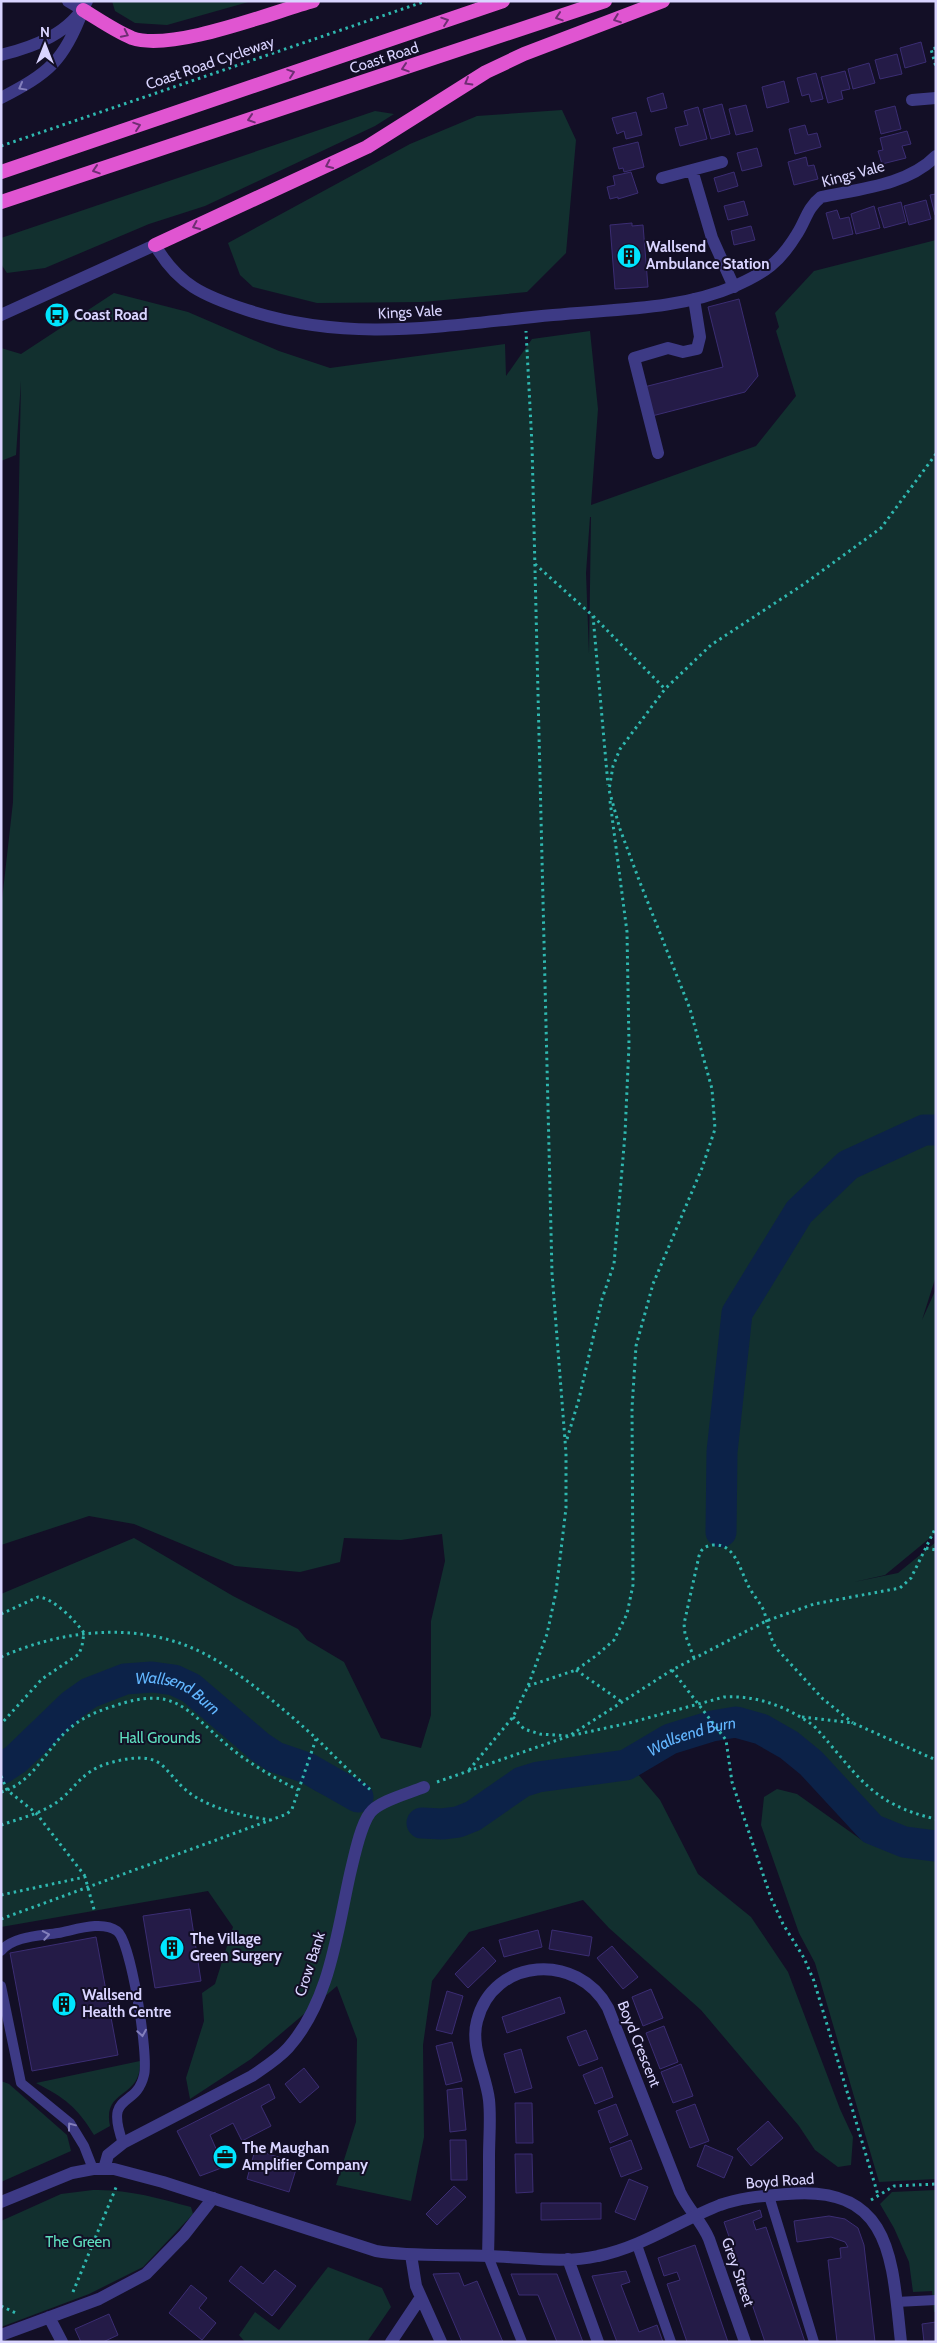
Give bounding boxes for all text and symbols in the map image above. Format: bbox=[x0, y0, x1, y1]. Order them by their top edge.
one-way arrow bbox=[555, 11, 564, 21]
one-way arrow bbox=[613, 13, 622, 23]
one-way arrow bbox=[440, 17, 449, 27]
north arrow bbox=[20, 20, 70, 70]
text: N bbox=[40, 23, 50, 41]
one-way arrow bbox=[120, 28, 129, 38]
street label: Coast Road Cycleway bbox=[143, 32, 277, 93]
street label: Coast Road bbox=[347, 38, 421, 78]
one-way arrow bbox=[401, 62, 410, 72]
one-way arrow bbox=[286, 69, 295, 79]
one-way arrow bbox=[464, 75, 473, 85]
one-way arrow bbox=[19, 80, 28, 90]
one-way arrow bbox=[247, 113, 255, 123]
one-way arrow bbox=[133, 122, 141, 132]
street label: Kings Vale bbox=[820, 157, 887, 191]
one-way arrow bbox=[325, 159, 334, 170]
one-way arrow bbox=[93, 164, 101, 174]
one-way arrow bbox=[192, 220, 201, 231]
place label: Wallsend Ambulance Station bbox=[646, 238, 769, 273]
building icon: Wallsend Ambulance Station bbox=[616, 243, 642, 269]
street label: Kings Vale bbox=[377, 301, 443, 323]
bus stop icon: Coast Road bbox=[44, 302, 70, 328]
place label: Coast Road bbox=[74, 306, 148, 324]
water label: Wallsend Burn bbox=[134, 1668, 224, 1719]
water label: Wallsend Burn bbox=[644, 1713, 737, 1760]
park label: Hall Grounds bbox=[119, 1729, 201, 1747]
street label: Crow Bank bbox=[291, 1929, 329, 1999]
place label: The Village Green Surgery bbox=[190, 1930, 283, 1965]
one-way arrow bbox=[41, 1931, 50, 1941]
building icon: The Village Green Surgery bbox=[159, 1935, 185, 1961]
place label: Wallsend Health Centre bbox=[82, 1986, 171, 2021]
building icon: Wallsend Health Centre bbox=[51, 1991, 77, 2017]
street label: Boyd Crescent bbox=[614, 1998, 664, 2090]
one-way arrow bbox=[137, 2028, 147, 2037]
one-way arrow bbox=[68, 2122, 77, 2132]
place label: The Maughan Amplifier Company bbox=[242, 2139, 369, 2174]
office icon: The Maughan Amplifier Company bbox=[212, 2144, 238, 2170]
street label: Boyd Road bbox=[745, 2170, 815, 2192]
park label: The Green bbox=[45, 2233, 111, 2251]
street label: Grey Street bbox=[718, 2235, 758, 2309]

